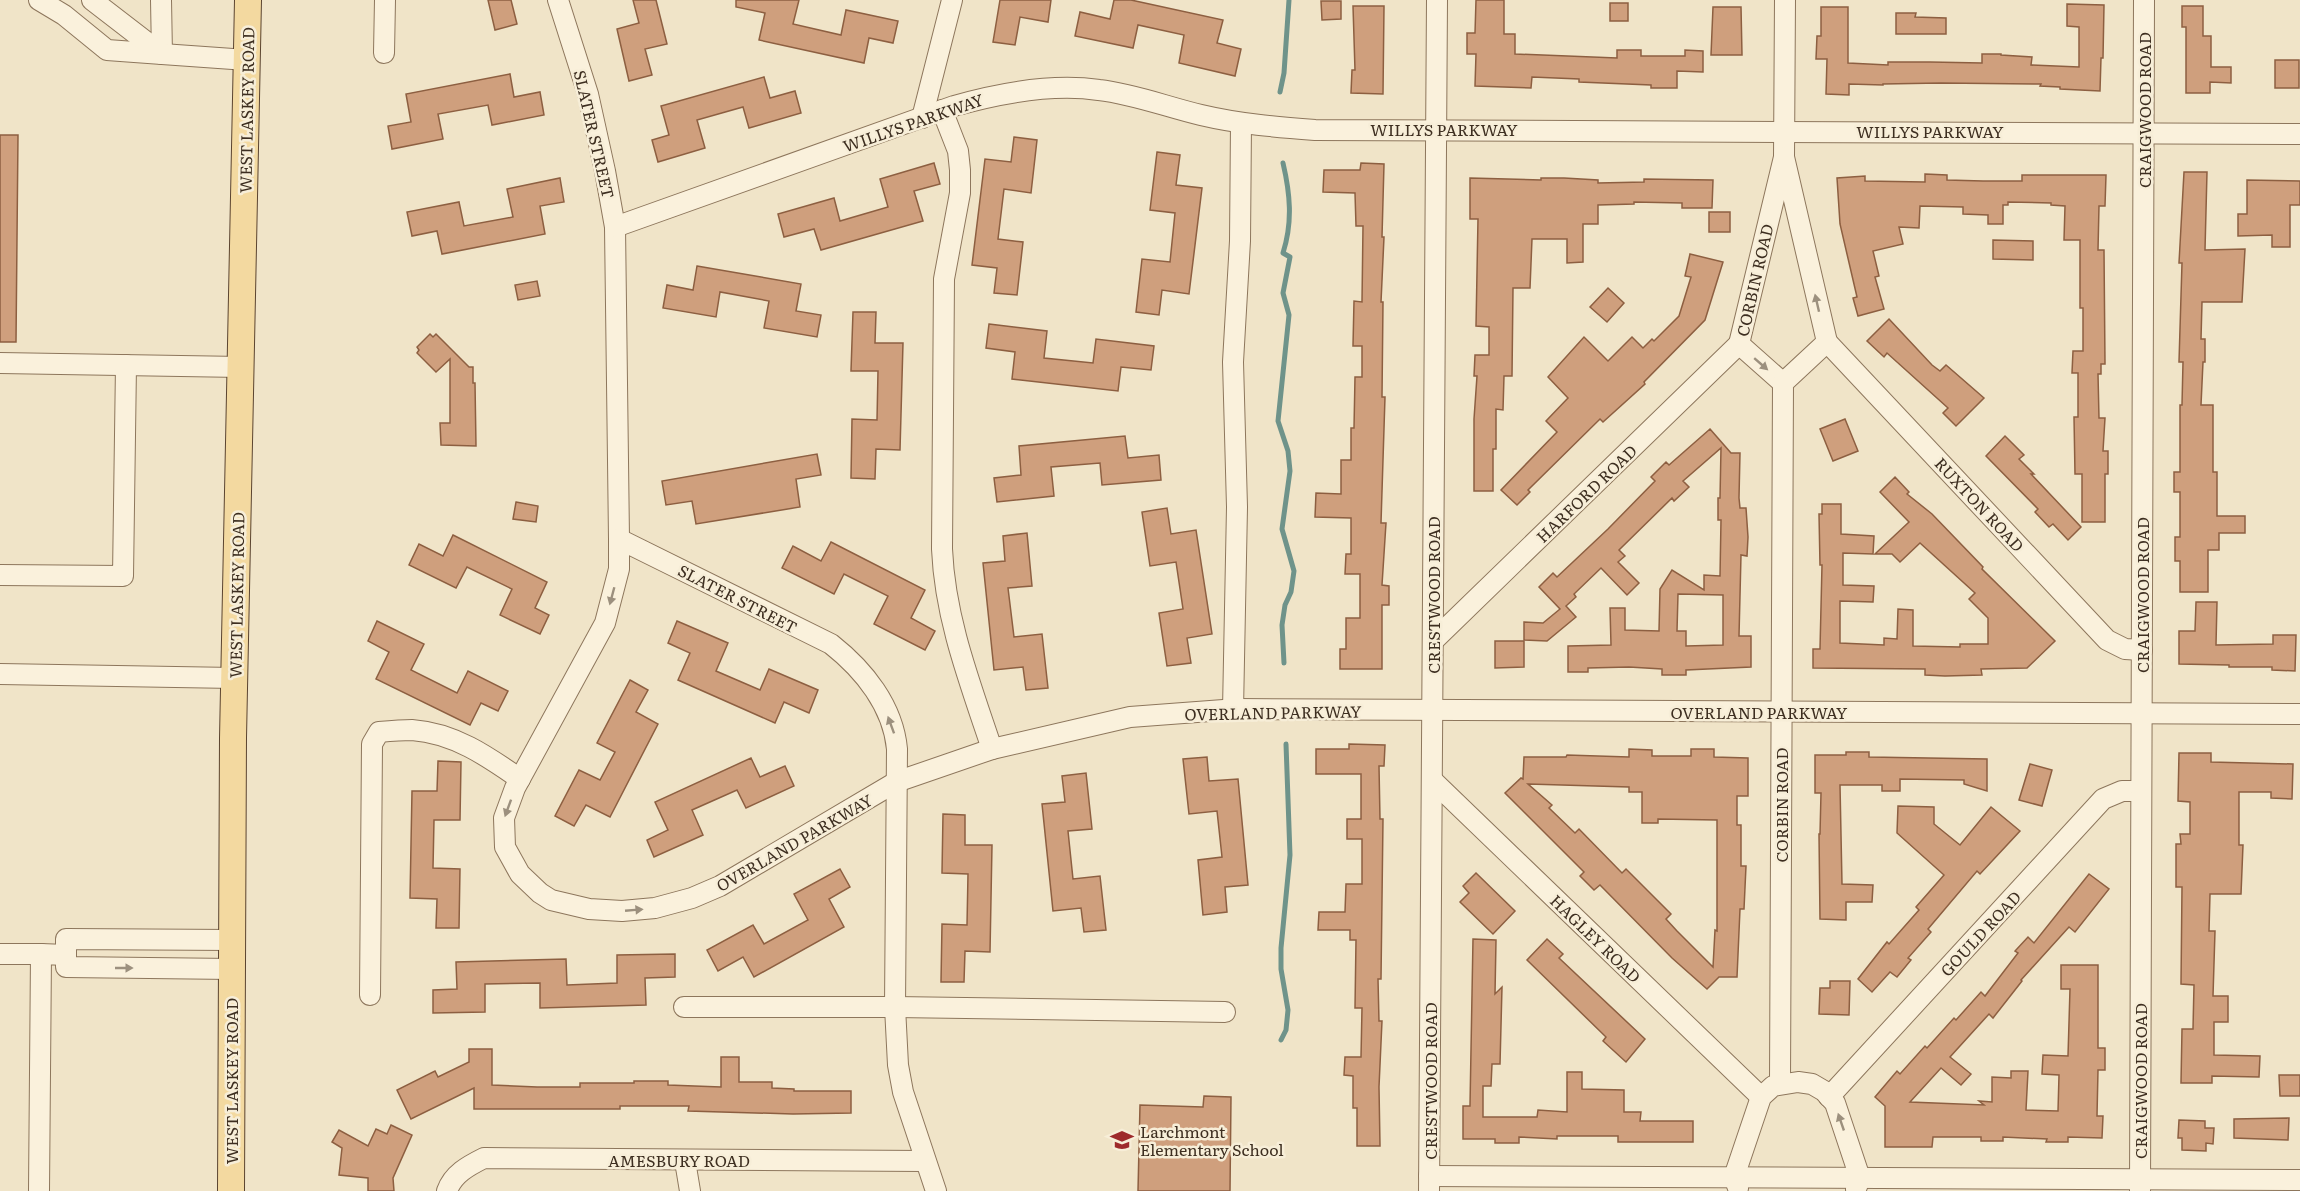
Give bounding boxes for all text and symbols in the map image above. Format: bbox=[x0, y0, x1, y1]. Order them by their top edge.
street label: WEST LASKEY ROAD bbox=[233, 27, 259, 193]
street label: CRAIGWOOD ROAD bbox=[2132, 32, 2156, 188]
street label: SLATER STREET bbox=[569, 67, 621, 201]
street label: WILLYS PARKWAY bbox=[839, 86, 987, 157]
street label: WILLYS PARKWAY bbox=[1370, 117, 1518, 141]
street label: WILLYS PARKWAY bbox=[1856, 119, 2004, 143]
street label: CORBIN ROAD bbox=[1729, 221, 1779, 339]
one-way arrow bbox=[1812, 293, 1822, 312]
one-way arrow bbox=[1753, 357, 1768, 370]
street label: HARFORD ROAD bbox=[1530, 438, 1642, 548]
street label: RUXTON ROAD bbox=[1930, 451, 2030, 557]
street label: WEST LASKEY ROAD bbox=[223, 512, 249, 678]
street label: CRESTWOOD ROAD bbox=[1421, 516, 1445, 674]
street label: CRAIGWOOD ROAD bbox=[2130, 517, 2154, 673]
street label: SLATER STREET bbox=[674, 558, 802, 639]
one-way arrow bbox=[606, 587, 616, 606]
street label: OVERLAND PARKWAY bbox=[1184, 698, 1362, 726]
street label: OVERLAND PARKWAY bbox=[1670, 700, 1848, 724]
one-way arrow bbox=[885, 716, 895, 734]
street label: CORBIN ROAD bbox=[1769, 748, 1793, 862]
street label: OVERLAND PARKWAY bbox=[711, 787, 877, 897]
one-way arrow bbox=[502, 800, 512, 818]
street label: GOULD ROAD bbox=[1934, 885, 2026, 981]
street label: HAGLEY ROAD bbox=[1545, 888, 1647, 988]
one-way arrow bbox=[624, 905, 643, 915]
one-way arrow bbox=[115, 963, 134, 973]
street label: WEST LASKEY ROAD bbox=[219, 998, 243, 1164]
street label: CRESTWOOD ROAD bbox=[1418, 1002, 1442, 1160]
street label: CRAIGWOOD ROAD bbox=[2128, 1003, 2152, 1159]
one-way arrow bbox=[1836, 1113, 1846, 1131]
place label: Larchmont Elementary School bbox=[1140, 1119, 1284, 1161]
school or university icon: Larchmont Elementary School bbox=[1109, 1127, 1135, 1153]
street label: AMESBURY ROAD bbox=[608, 1148, 750, 1172]

